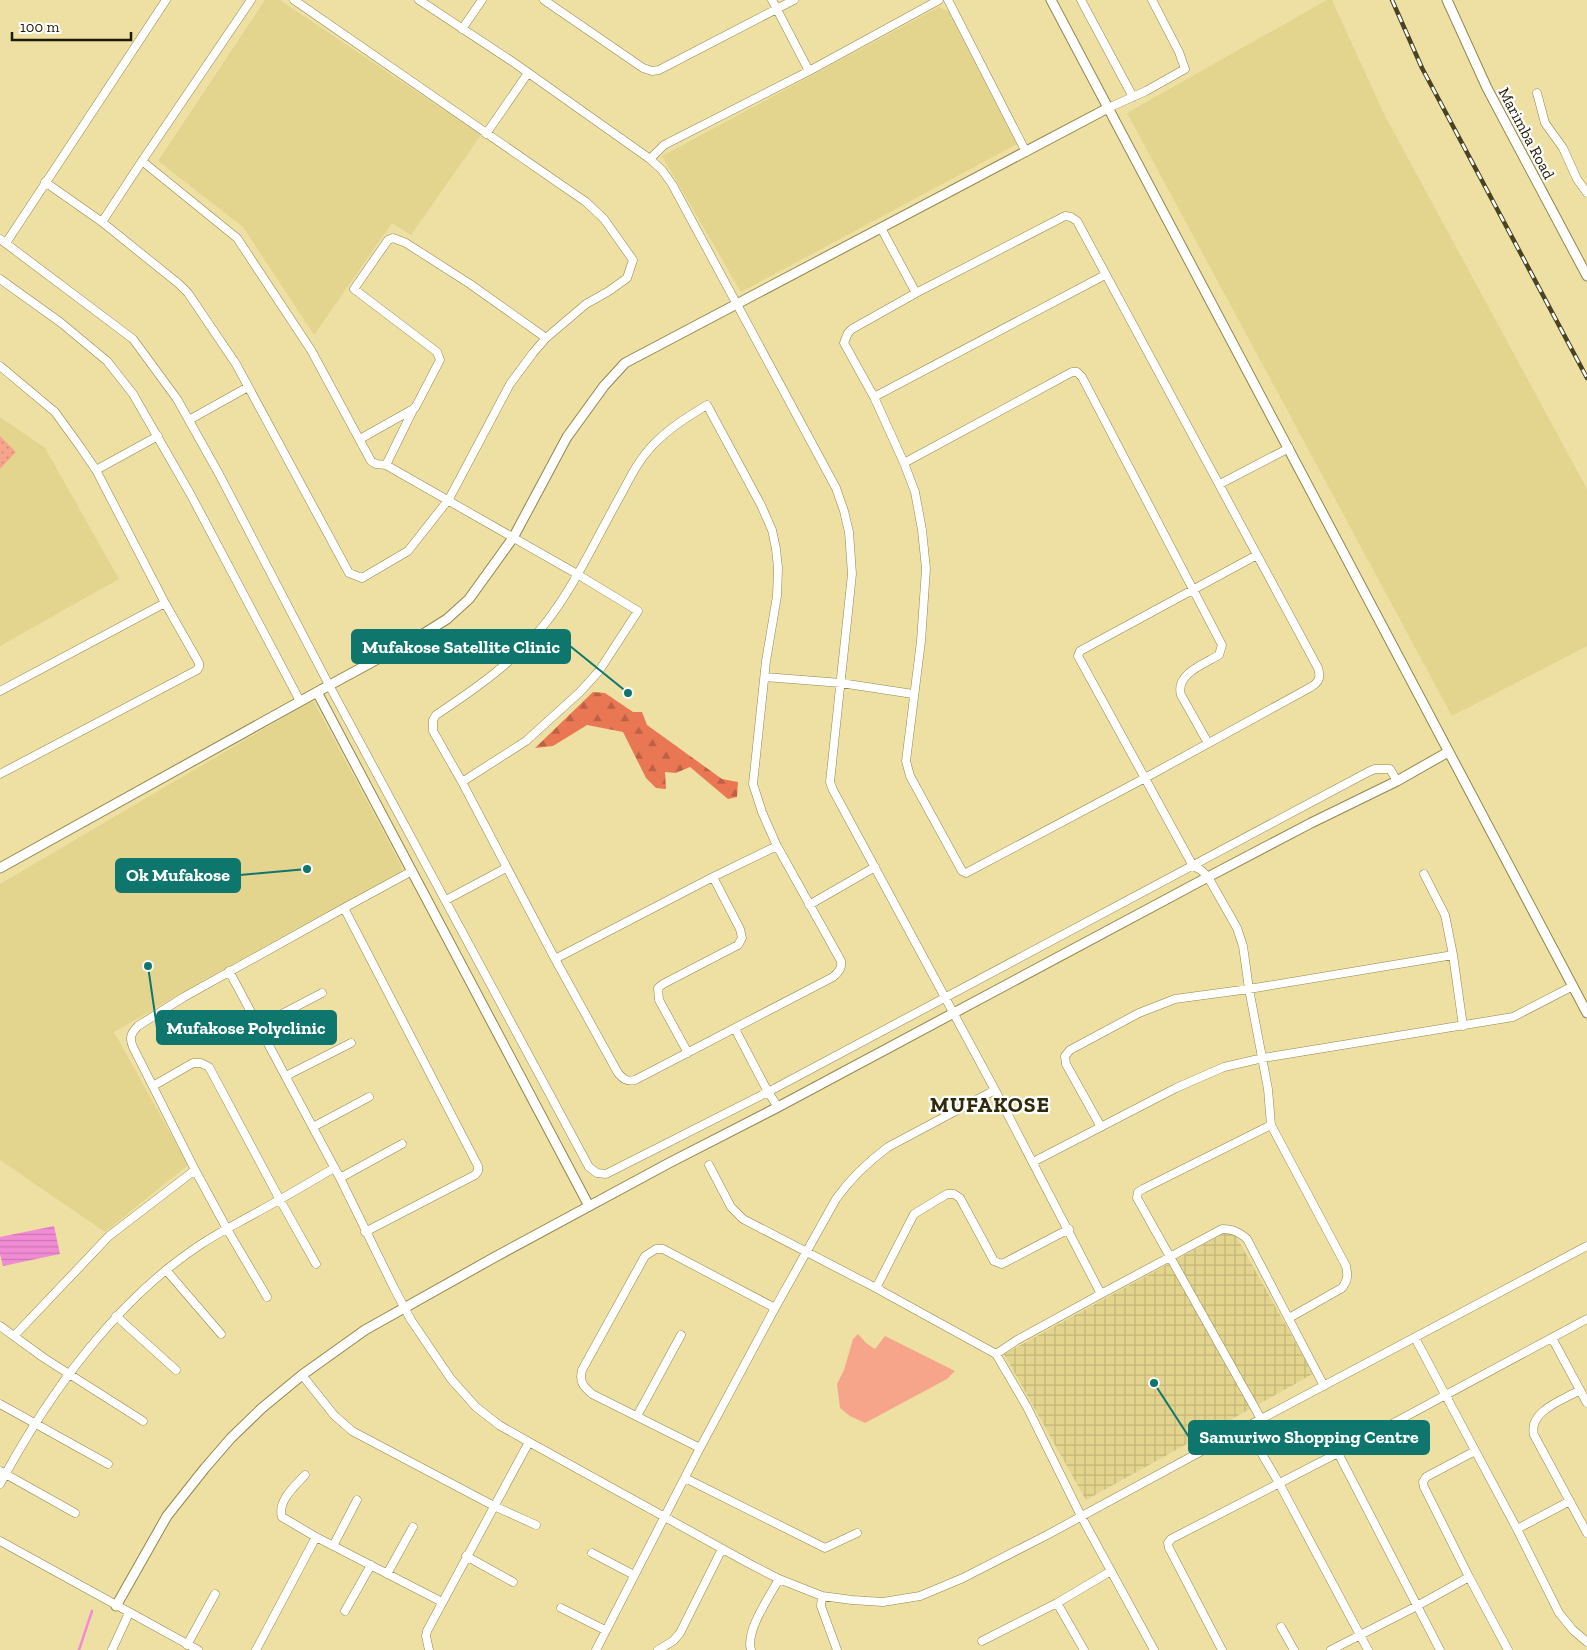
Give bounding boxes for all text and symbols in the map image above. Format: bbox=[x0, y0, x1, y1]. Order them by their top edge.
scale bar bbox=[12, 10, 131, 42]
text: 100 m bbox=[20, 18, 59, 36]
street label: Marimba Road bbox=[1494, 84, 1559, 182]
callout: Mufakose Satellite Clinic bbox=[352, 630, 570, 663]
text: Mufakose Satellite Clinic bbox=[362, 636, 560, 658]
callout: Ok Mufakose bbox=[116, 859, 240, 892]
text: Ok Mufakose bbox=[126, 864, 230, 886]
callout: Mufakose Polyclinic bbox=[157, 1011, 336, 1044]
text: Mufakose Polyclinic bbox=[167, 1017, 326, 1039]
district label: MUFAKOSE bbox=[930, 1092, 1050, 1117]
callout: Samuriwo Shopping Centre bbox=[1189, 1421, 1429, 1454]
text: Samuriwo Shopping Centre bbox=[1199, 1426, 1419, 1448]

